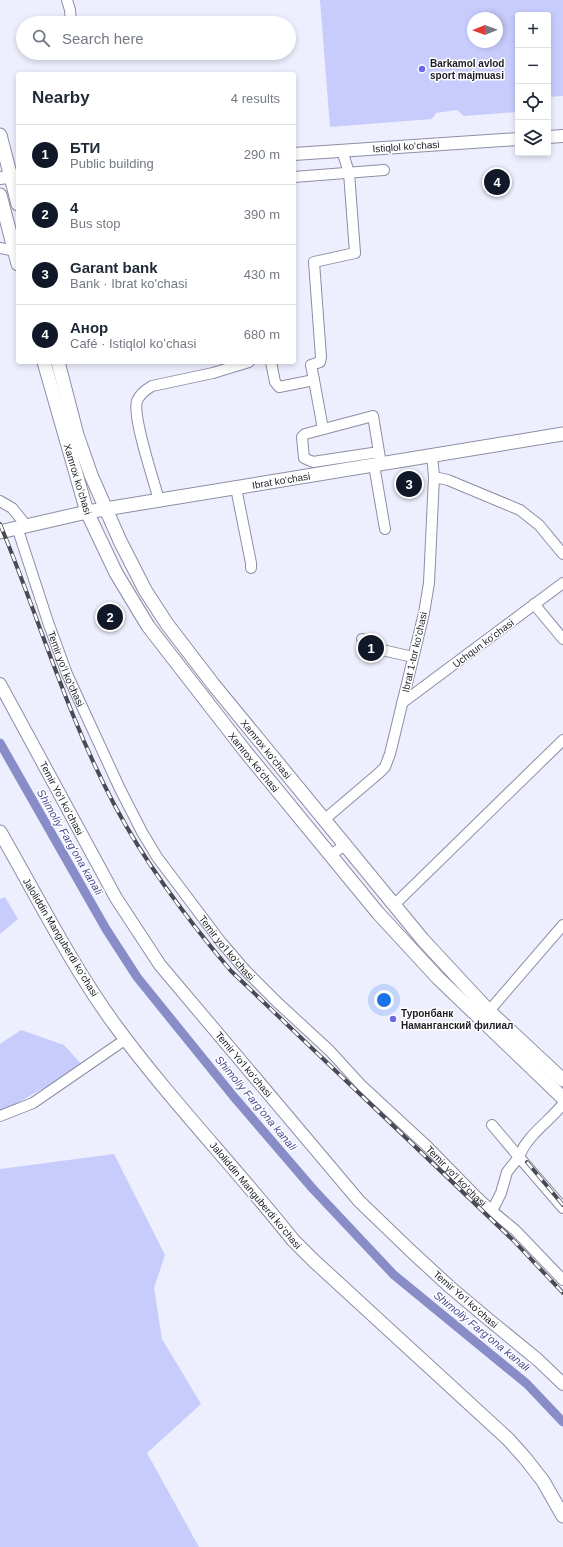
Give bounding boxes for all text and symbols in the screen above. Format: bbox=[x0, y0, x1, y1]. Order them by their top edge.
north arrow bbox=[467, 12, 503, 48]
map controls bbox=[515, 12, 551, 156]
button: + bbox=[515, 12, 551, 48]
search box bbox=[16, 16, 296, 60]
icon: search bbox=[30, 27, 52, 49]
text: Search here bbox=[62, 30, 144, 47]
button: − bbox=[515, 48, 551, 84]
place label: Barkamol avlod sport majmuasi bbox=[430, 58, 504, 81]
marker: Barkamol avlod sport majmuasi bbox=[417, 64, 427, 74]
button: locate bbox=[515, 84, 551, 120]
text: Nearby bbox=[32, 88, 90, 107]
text: 4 results bbox=[231, 91, 280, 106]
button: layers bbox=[515, 120, 551, 156]
text: БТИ bbox=[70, 139, 100, 156]
street label: Istiqlol koʻchasi bbox=[372, 139, 440, 154]
text: 1 bbox=[41, 147, 49, 162]
text: 290 m bbox=[244, 147, 280, 162]
text: Public building bbox=[70, 156, 154, 171]
pin: 4 bbox=[484, 167, 510, 197]
text: 4 bbox=[70, 199, 78, 216]
text: 2 bbox=[41, 207, 49, 222]
text: 390 m bbox=[244, 207, 280, 222]
text: Bus stop bbox=[70, 216, 121, 231]
text: Garant bank bbox=[70, 259, 158, 276]
text: 3 bbox=[41, 267, 49, 282]
text: 430 m bbox=[244, 267, 280, 282]
text: Bank · Ibrat ko'chasi bbox=[70, 276, 187, 291]
text: Анор bbox=[70, 319, 108, 336]
text: 4 bbox=[41, 327, 49, 342]
text: 680 m bbox=[244, 327, 280, 342]
text: Café · Istiqlol koʻchasi bbox=[70, 336, 196, 351]
street label: Xamrox koʻchasi bbox=[62, 442, 94, 516]
pin: 3 bbox=[396, 469, 422, 499]
street label: Ibrat ko'chasi bbox=[251, 471, 311, 491]
pin: 2 bbox=[97, 602, 123, 632]
street label: Ibrat 1-tor koʻchasi bbox=[400, 611, 429, 693]
street label: Uchqun koʻchasi bbox=[451, 617, 516, 670]
street label: Temir yo'l ko'chasi bbox=[46, 629, 86, 708]
pin: 1 bbox=[358, 633, 384, 663]
street label: Xamrox ko'chasi bbox=[238, 718, 293, 781]
street label: Xamrox koʻchasi bbox=[226, 730, 281, 794]
street label: Temir Yoʻl koʻchasi bbox=[38, 760, 86, 837]
water label: Shimoliy Fargʻona kanali bbox=[35, 787, 105, 897]
street label: Jaloliddin Manguberdi koʻchasi bbox=[21, 876, 100, 998]
street label: Temir yo'l ko'chasi bbox=[197, 913, 257, 982]
your location bbox=[374, 990, 394, 1010]
place label: Туронбанк Наманганский филиал bbox=[401, 1008, 513, 1031]
marker: Туронбанк Наманганский филиал bbox=[388, 1014, 398, 1024]
street label: Temir Yoʻl koʻchasi bbox=[213, 1029, 274, 1099]
water label: Shimoliy Fargʻona kanali bbox=[213, 1053, 299, 1153]
street label: Jaloliddin Manguberdi koʻchasi bbox=[208, 1140, 304, 1251]
street label: Temir yo'l ko'chasi bbox=[424, 1144, 488, 1209]
street label: Temir Yoʻl koʻchasi bbox=[431, 1268, 500, 1330]
water label: Shimoliy Fargʻona kanali bbox=[432, 1289, 533, 1374]

